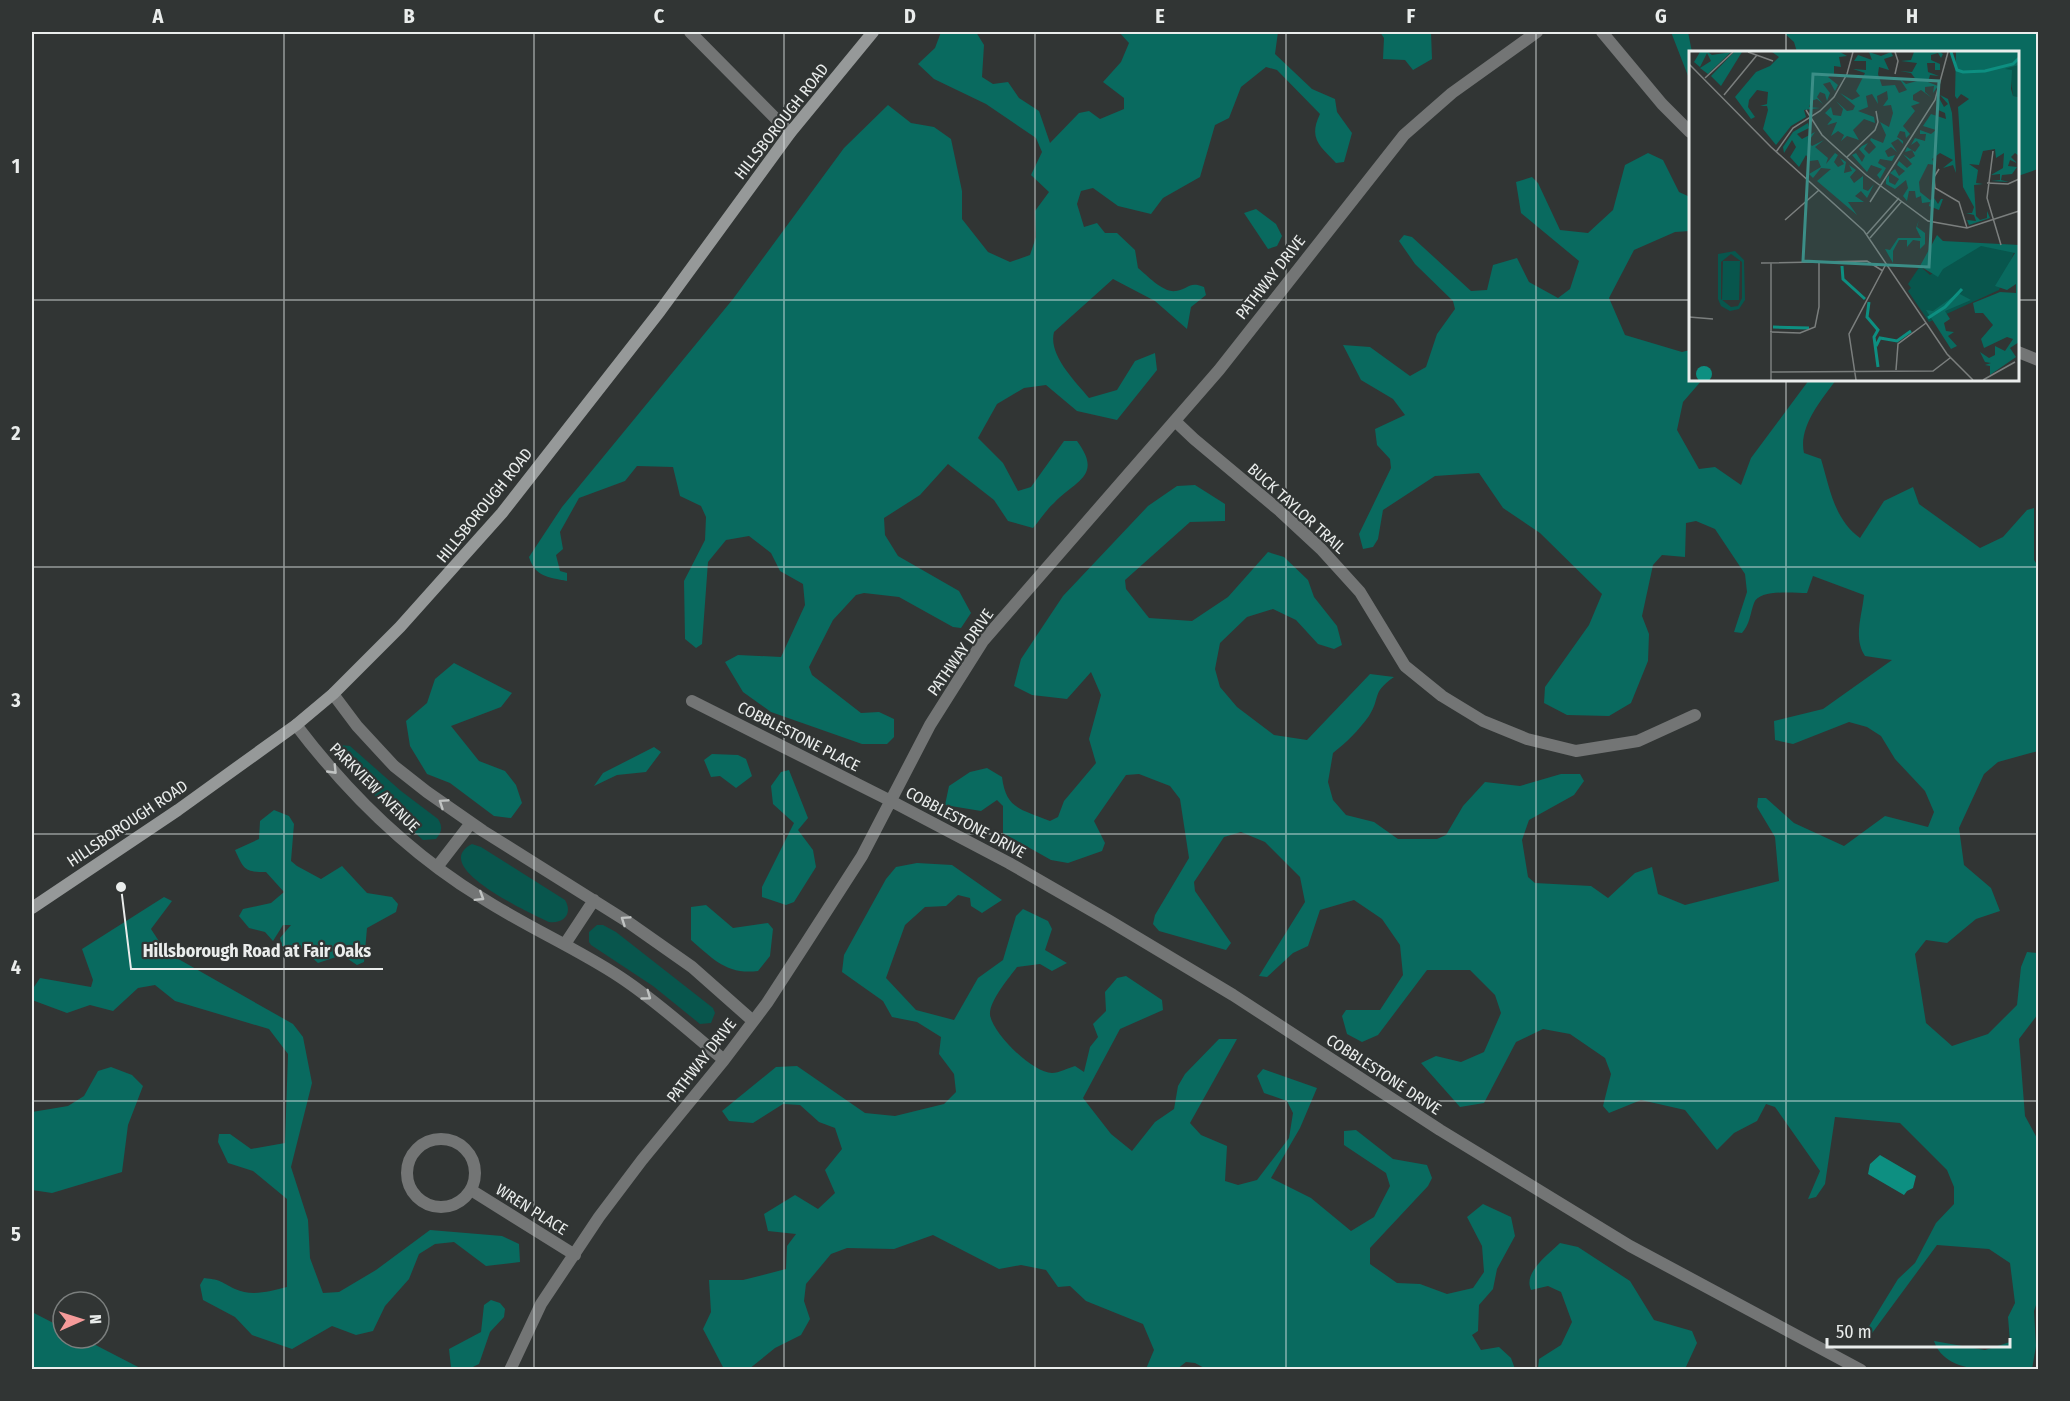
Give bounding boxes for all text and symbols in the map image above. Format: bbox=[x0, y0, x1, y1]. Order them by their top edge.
text: A bbox=[152, 4, 165, 28]
text: B bbox=[403, 4, 415, 28]
text: C bbox=[654, 4, 665, 28]
text: D bbox=[904, 4, 916, 28]
text: E bbox=[1155, 4, 1165, 28]
text: F bbox=[1407, 4, 1416, 28]
text: G bbox=[1655, 4, 1667, 28]
text: H bbox=[1906, 4, 1918, 28]
inset map bbox=[1689, 51, 2019, 381]
street label: HILLSBOROUGH ROAD bbox=[730, 60, 832, 183]
text: 1 bbox=[12, 154, 20, 178]
street label: PATHWAY DRIVE bbox=[1232, 232, 1309, 323]
text: 2 bbox=[10, 421, 21, 445]
street label: HILLSBOROUGH ROAD bbox=[433, 444, 536, 566]
street label: BUCK TAYLOR TRAIL bbox=[1244, 459, 1350, 557]
street label: PATHWAY DRIVE bbox=[924, 605, 997, 699]
text: 3 bbox=[10, 688, 21, 712]
street label: COBBLESTONE PLACE bbox=[734, 697, 863, 775]
street label: PARKVIEW AVENUE bbox=[326, 739, 423, 836]
one-way arrow bbox=[325, 762, 336, 773]
street label: HILLSBOROUGH ROAD bbox=[63, 776, 191, 871]
street label: COBBLESTONE DRIVE bbox=[903, 783, 1029, 862]
one-way arrow bbox=[439, 799, 450, 810]
one-way arrow bbox=[474, 889, 484, 901]
one-way arrow bbox=[620, 916, 631, 927]
callout: Hillsborough Road at Fair Oaks bbox=[131, 933, 383, 969]
text: Hillsborough Road at Fair Oaks bbox=[143, 940, 371, 962]
text: 4 bbox=[11, 955, 21, 979]
one-way arrow bbox=[641, 989, 652, 1000]
street label: PATHWAY DRIVE bbox=[663, 1015, 740, 1106]
street label: COBBLESTONE DRIVE bbox=[1323, 1030, 1445, 1119]
street label: WREN PLACE bbox=[492, 1180, 571, 1239]
text: 5 bbox=[11, 1222, 21, 1246]
north arrow bbox=[51, 1290, 111, 1350]
scale bar bbox=[1827, 1311, 2010, 1349]
text: N bbox=[86, 1314, 105, 1325]
text: 50 m bbox=[1836, 1321, 1872, 1343]

